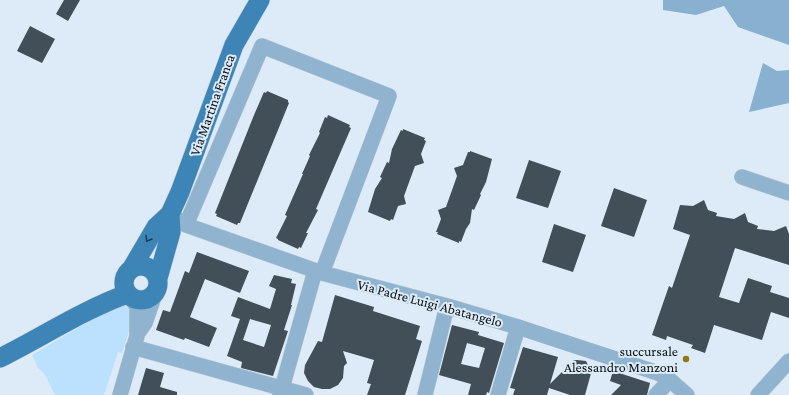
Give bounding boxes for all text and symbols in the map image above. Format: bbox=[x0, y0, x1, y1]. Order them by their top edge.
street label: Via Martina Franca bbox=[186, 52, 238, 158]
one-way arrow bbox=[146, 235, 153, 242]
street label: Via Padre Luigi Abatangelo bbox=[356, 276, 504, 330]
place label: succursale Alessandro Manzoni bbox=[564, 343, 678, 375]
marker: succursale Alessandro Manzoni bbox=[681, 354, 691, 364]

